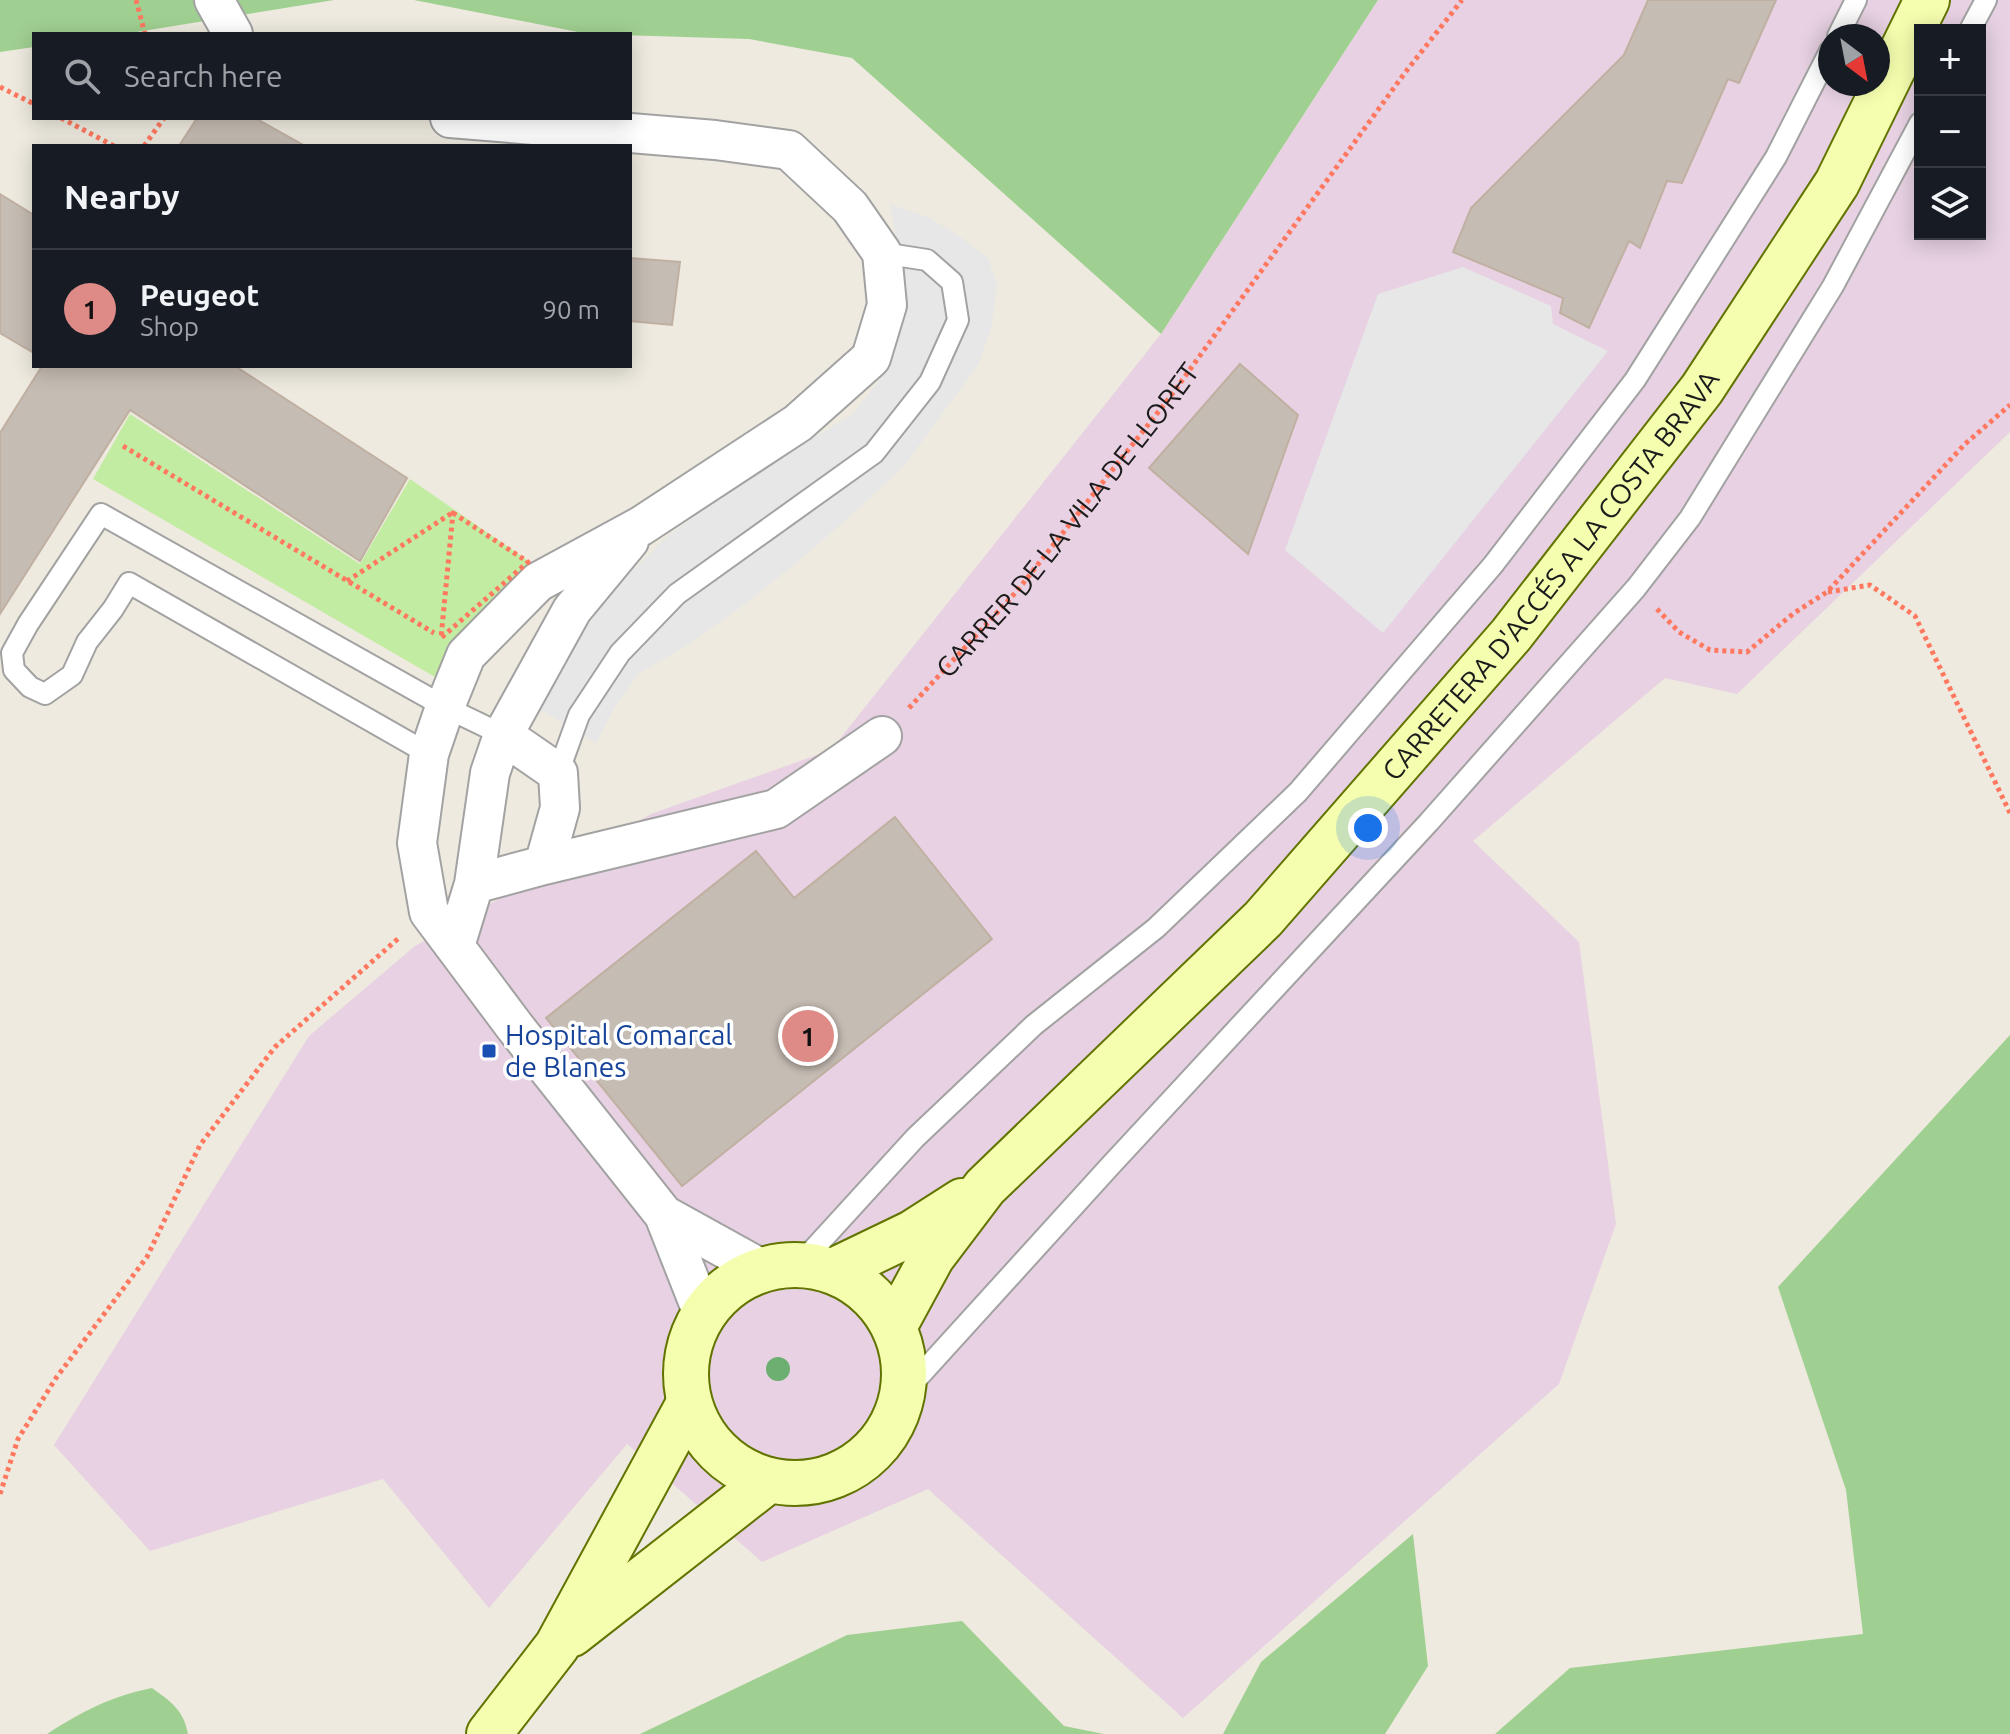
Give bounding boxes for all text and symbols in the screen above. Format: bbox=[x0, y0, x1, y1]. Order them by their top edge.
north arrow bbox=[1818, 24, 1890, 96]
map controls bbox=[1914, 24, 1986, 240]
button: + bbox=[1914, 24, 1986, 96]
search box bbox=[32, 32, 632, 120]
icon: search bbox=[60, 54, 104, 98]
text: Search here bbox=[124, 59, 283, 93]
button: − bbox=[1914, 96, 1986, 168]
button: layers bbox=[1914, 168, 1986, 240]
text: Nearby bbox=[64, 177, 179, 215]
text: Peugeot bbox=[140, 278, 259, 312]
text: 1 bbox=[83, 295, 97, 324]
text: 90 m bbox=[542, 295, 600, 324]
text: Shop bbox=[140, 312, 199, 341]
street label: CARRER DE LA VILA DE LLORET bbox=[929, 356, 1205, 683]
street label: CARRETERA D'ACCÉS A LA COSTA BRAVA bbox=[1376, 365, 1725, 786]
your location bbox=[1348, 808, 1388, 848]
pin: 1 bbox=[782, 1006, 834, 1066]
place label: Hospital Comarcal de Blanes bbox=[505, 1019, 733, 1082]
marker: Hospital Comarcal de Blanes bbox=[480, 1042, 498, 1060]

